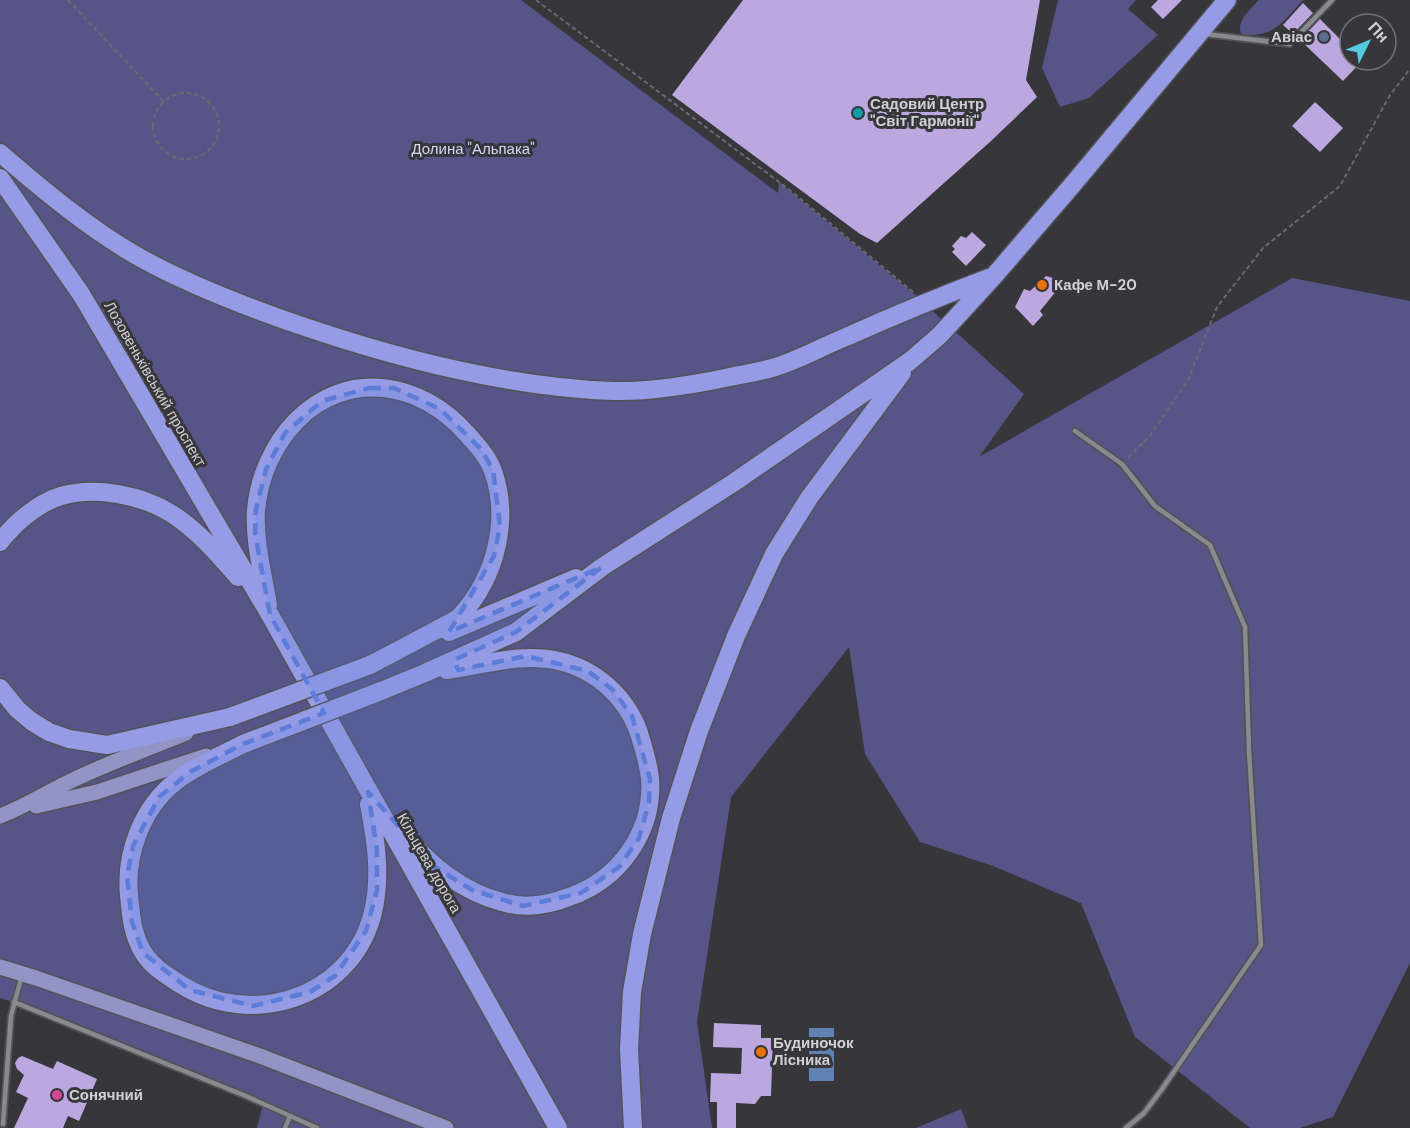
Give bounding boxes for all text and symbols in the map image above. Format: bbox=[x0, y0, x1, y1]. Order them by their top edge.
north arrow bbox=[1338, 12, 1398, 72]
text: Пн bbox=[1364, 17, 1394, 47]
place label: Авіас bbox=[1271, 27, 1312, 47]
marker: Авіас bbox=[1317, 30, 1331, 44]
place label: Садовий Центр "Світ Гармонії" bbox=[870, 94, 984, 131]
marker: Садовий Центр "Світ Гармонії" bbox=[851, 106, 865, 120]
park label: Долина "Альпака" bbox=[411, 139, 535, 159]
place label: Кафе М-20 bbox=[1054, 275, 1137, 295]
marker: Кафе М-20 bbox=[1035, 278, 1049, 292]
street label: Лозовеньківський проспект bbox=[99, 298, 211, 471]
street label: Кільцева дорога bbox=[392, 809, 466, 917]
place label: Будиночок Лісника bbox=[773, 1033, 854, 1070]
marker: Будиночок Лісника bbox=[754, 1045, 768, 1059]
place label: Сонячний bbox=[69, 1085, 143, 1105]
marker: Сонячний bbox=[50, 1088, 64, 1102]

